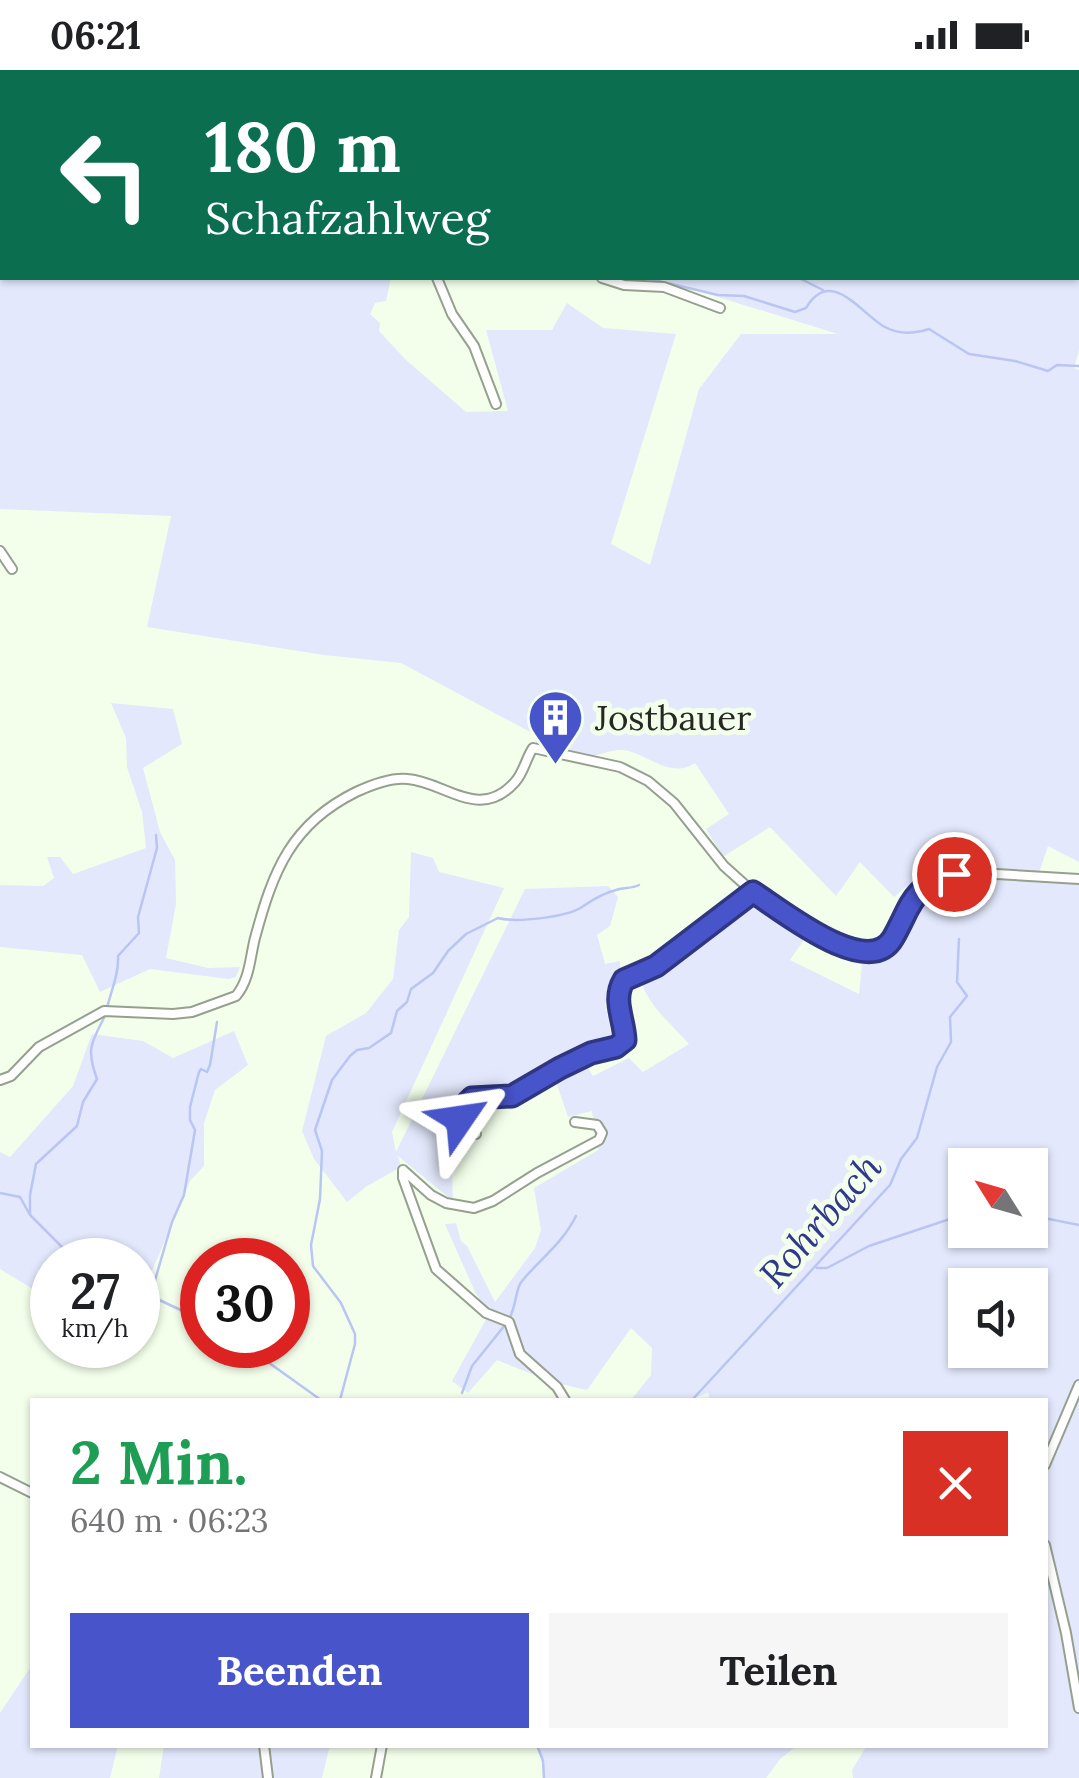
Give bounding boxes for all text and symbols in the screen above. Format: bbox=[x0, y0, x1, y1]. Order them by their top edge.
text: 06:21 bbox=[50, 11, 141, 59]
text: 180 m bbox=[205, 102, 401, 191]
icon: left bbox=[40, 110, 170, 240]
text: Schafzahlweg bbox=[205, 189, 490, 246]
building icon: Jostbauer bbox=[526, 687, 586, 766]
place label: Jostbauer bbox=[594, 695, 751, 740]
pin bbox=[912, 832, 997, 917]
icon: arrive bbox=[927, 847, 982, 902]
position arrow bbox=[408, 1067, 512, 1171]
water label: Rohrbach bbox=[749, 1143, 891, 1297]
north arrow bbox=[948, 1148, 1048, 1248]
map controls bbox=[948, 1148, 1048, 1368]
speed limit sign: 30 bbox=[180, 1238, 310, 1368]
text: 27 bbox=[70, 1259, 120, 1323]
button: sound bbox=[948, 1268, 1048, 1368]
text: km/h bbox=[61, 1312, 129, 1344]
text: 2 Min. bbox=[70, 1424, 247, 1500]
button: close bbox=[903, 1431, 1008, 1536]
text: 640 m · 06:23 bbox=[70, 1500, 268, 1541]
button: Beenden bbox=[70, 1613, 529, 1728]
button: Teilen bbox=[549, 1613, 1008, 1728]

